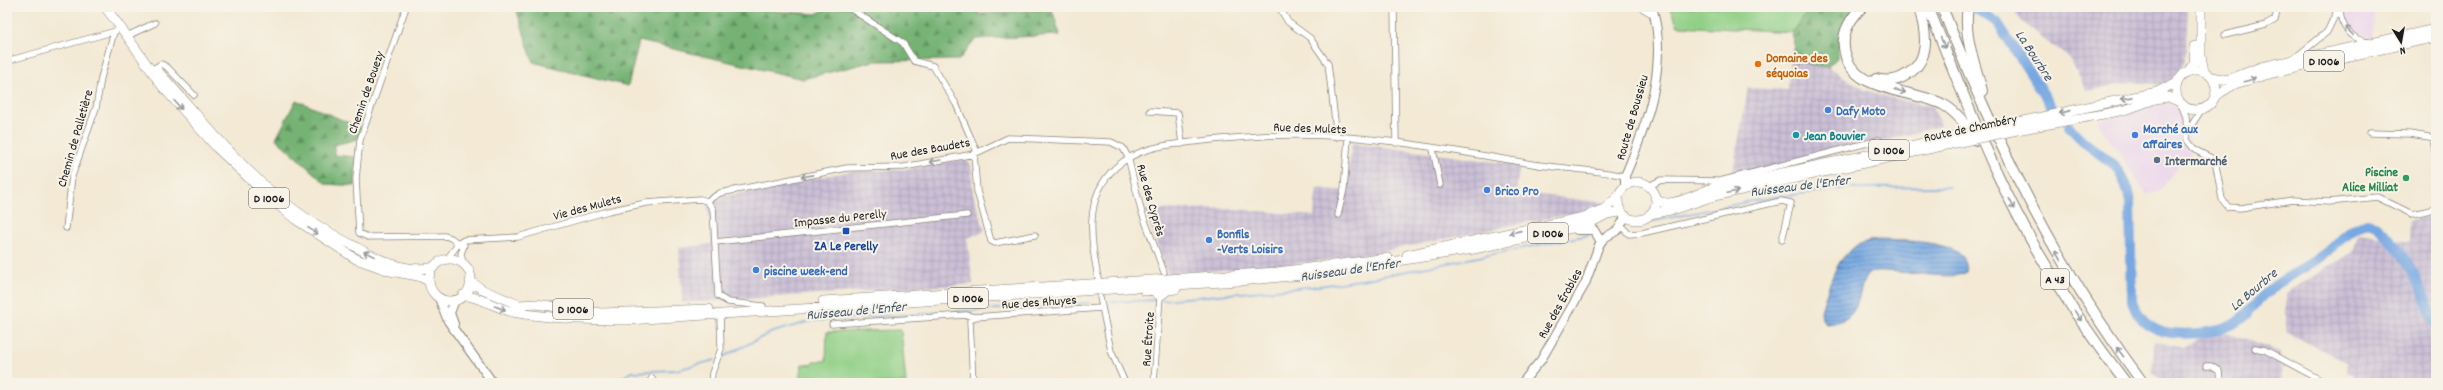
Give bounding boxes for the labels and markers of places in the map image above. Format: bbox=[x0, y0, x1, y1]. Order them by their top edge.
place label: Domaine des séquoias bbox=[1766, 50, 1828, 84]
marker: Domaine des séquoias bbox=[1753, 59, 1763, 69]
place label: Dafy Moto bbox=[1836, 103, 1886, 122]
marker: Dafy Moto bbox=[1823, 105, 1833, 115]
place label: Marché aux affaires bbox=[2143, 121, 2198, 155]
place label: Jean Bouvier bbox=[1804, 128, 1867, 147]
marker: Jean Bouvier bbox=[1791, 130, 1801, 140]
marker: Marché aux affaires bbox=[2130, 130, 2140, 140]
place label: Intermarché bbox=[2165, 153, 2227, 172]
marker: Intermarché bbox=[2152, 155, 2162, 165]
place label: Piscine Alice Milliat bbox=[2342, 164, 2398, 198]
marker: Piscine Alice Milliat bbox=[2401, 173, 2411, 183]
place label: Brico Pro bbox=[1495, 183, 1539, 202]
marker: Brico Pro bbox=[1482, 185, 1492, 195]
marker: ZA Le Perelly bbox=[841, 226, 851, 236]
place label: Bonfils -Verts Loisirs bbox=[1217, 226, 1284, 260]
marker: Bonfils -Verts Loisirs bbox=[1204, 235, 1214, 245]
place label: ZA Le Perelly bbox=[814, 238, 878, 257]
place label: piscine week-end bbox=[764, 263, 848, 282]
marker: piscine week-end bbox=[751, 265, 761, 275]

